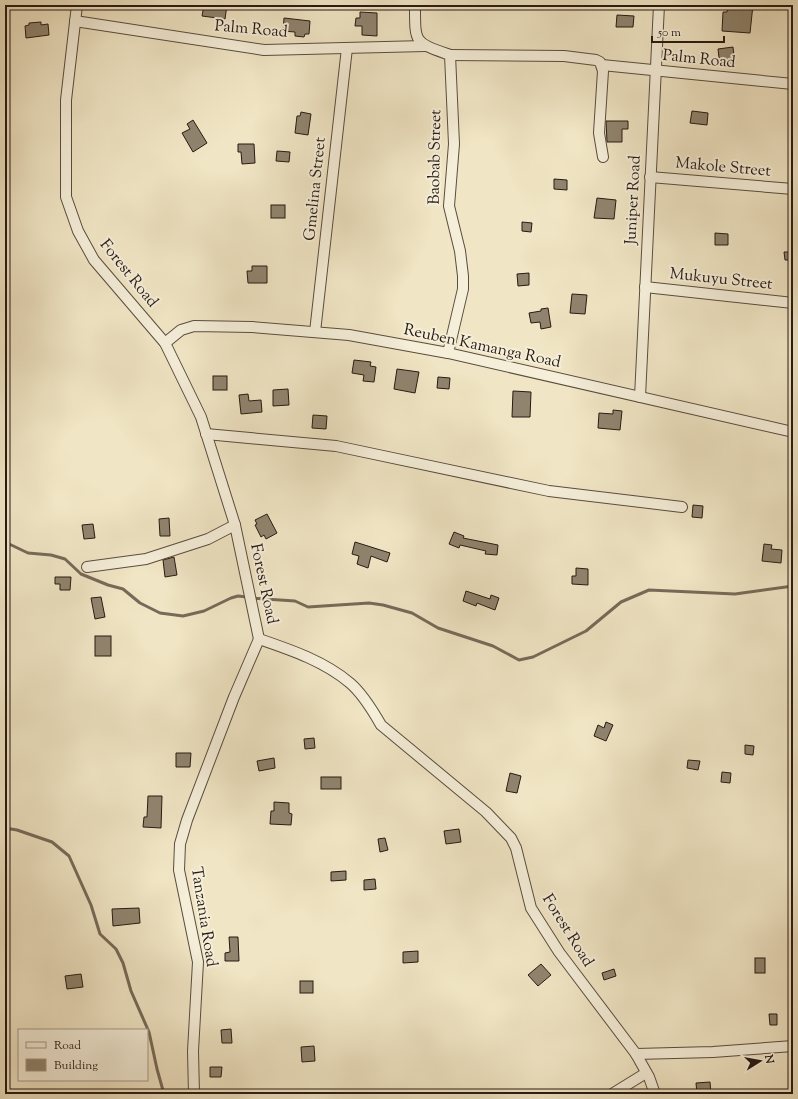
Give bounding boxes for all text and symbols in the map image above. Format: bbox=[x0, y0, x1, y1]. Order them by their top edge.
street label: Palm Road bbox=[214, 15, 288, 45]
scale bar bbox=[652, 18, 724, 44]
text: 50 m bbox=[657, 24, 681, 42]
street label: Palm Road bbox=[661, 45, 737, 75]
street label: Baobab Street bbox=[424, 109, 448, 205]
street label: Gmelina Street bbox=[299, 136, 333, 242]
street label: Makole Street bbox=[674, 152, 772, 184]
street label: Juniper Road bbox=[620, 155, 648, 246]
street label: Forest Road bbox=[93, 235, 163, 313]
street label: Mukuyu Street bbox=[668, 263, 774, 297]
street label: Reuben Kamanga Road bbox=[401, 319, 563, 375]
street label: Forest Road bbox=[243, 542, 283, 626]
street label: Tanzania Road bbox=[184, 865, 222, 969]
street label: Forest Road bbox=[536, 890, 598, 972]
legend bbox=[18, 1029, 148, 1081]
text: Road bbox=[54, 1037, 81, 1055]
north arrow bbox=[740, 1041, 780, 1081]
text: N bbox=[760, 1052, 778, 1065]
text: Building bbox=[54, 1057, 98, 1075]

